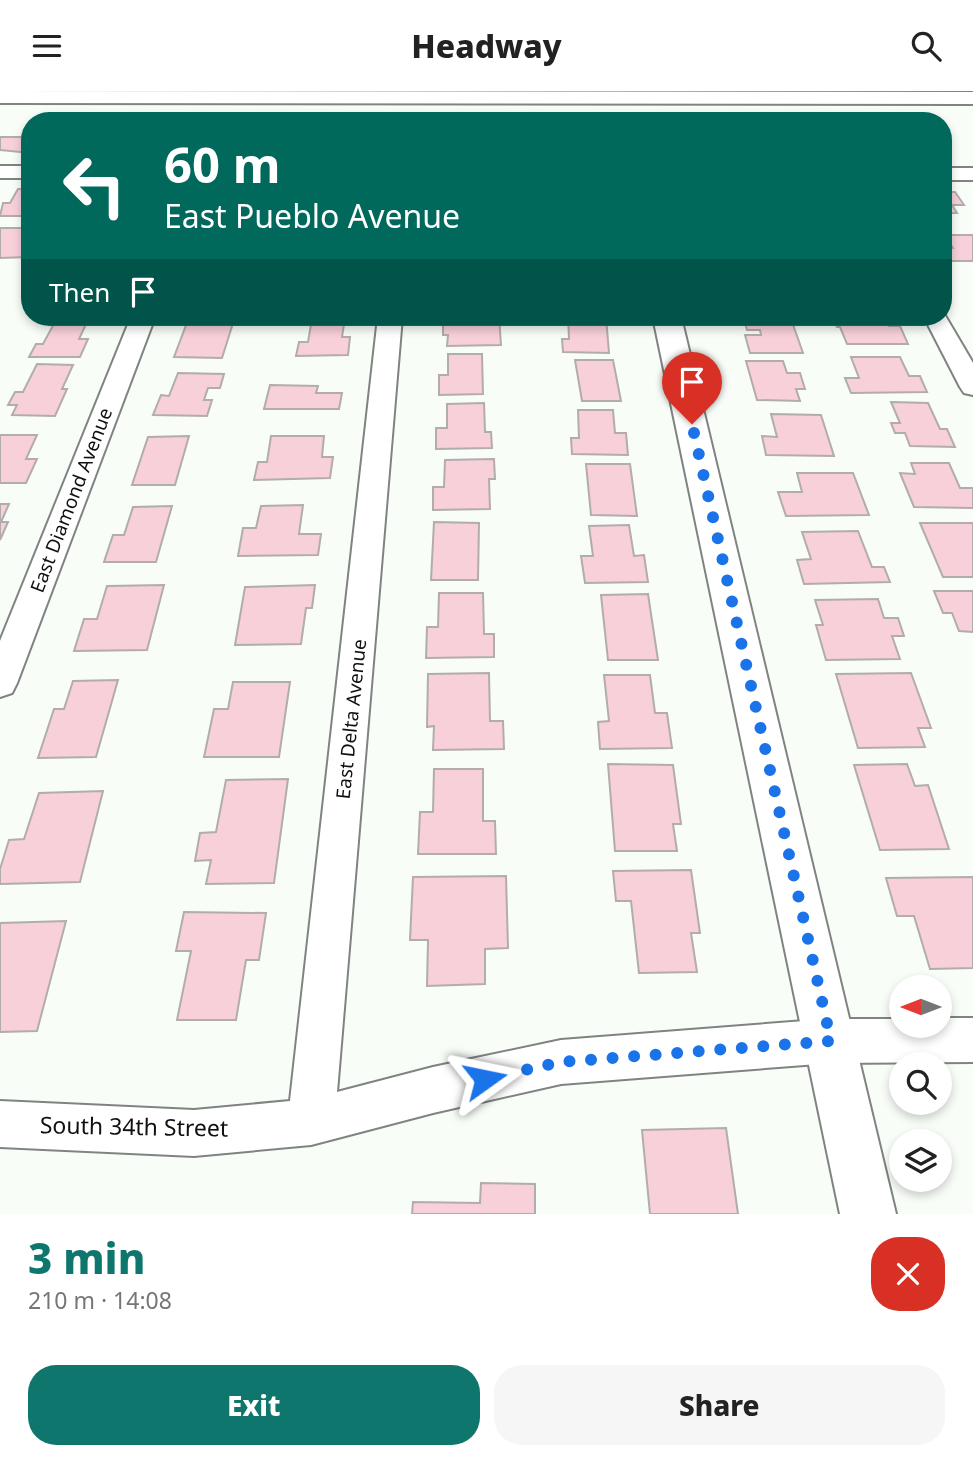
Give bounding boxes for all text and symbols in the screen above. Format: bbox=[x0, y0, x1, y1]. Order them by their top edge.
text: Headway bbox=[411, 24, 562, 67]
icon: menu bbox=[28, 27, 66, 65]
icon: search bbox=[907, 27, 945, 65]
text: 60 m bbox=[164, 131, 281, 197]
icon: left bbox=[49, 140, 140, 231]
text: East Pueblo Avenue bbox=[164, 194, 460, 237]
icon: arrive bbox=[124, 273, 162, 311]
text: Then bbox=[49, 274, 110, 310]
pin bbox=[662, 352, 722, 424]
icon: arrive bbox=[673, 363, 711, 401]
street label: East Diamond Avenue bbox=[24, 404, 118, 596]
street label: East Delta Avenue bbox=[330, 638, 372, 800]
north arrow bbox=[889, 975, 952, 1038]
map controls bbox=[889, 975, 952, 1192]
position arrow bbox=[448, 1042, 522, 1116]
button: search bbox=[889, 1052, 952, 1115]
street label: South 34th Street bbox=[40, 1108, 228, 1144]
button: layers bbox=[889, 1129, 952, 1192]
text: 3 min bbox=[28, 1229, 145, 1286]
button: close bbox=[871, 1237, 945, 1311]
text: 210 m · 14:08 bbox=[28, 1284, 172, 1316]
button: Exit bbox=[28, 1365, 480, 1445]
button: Share bbox=[494, 1365, 945, 1445]

